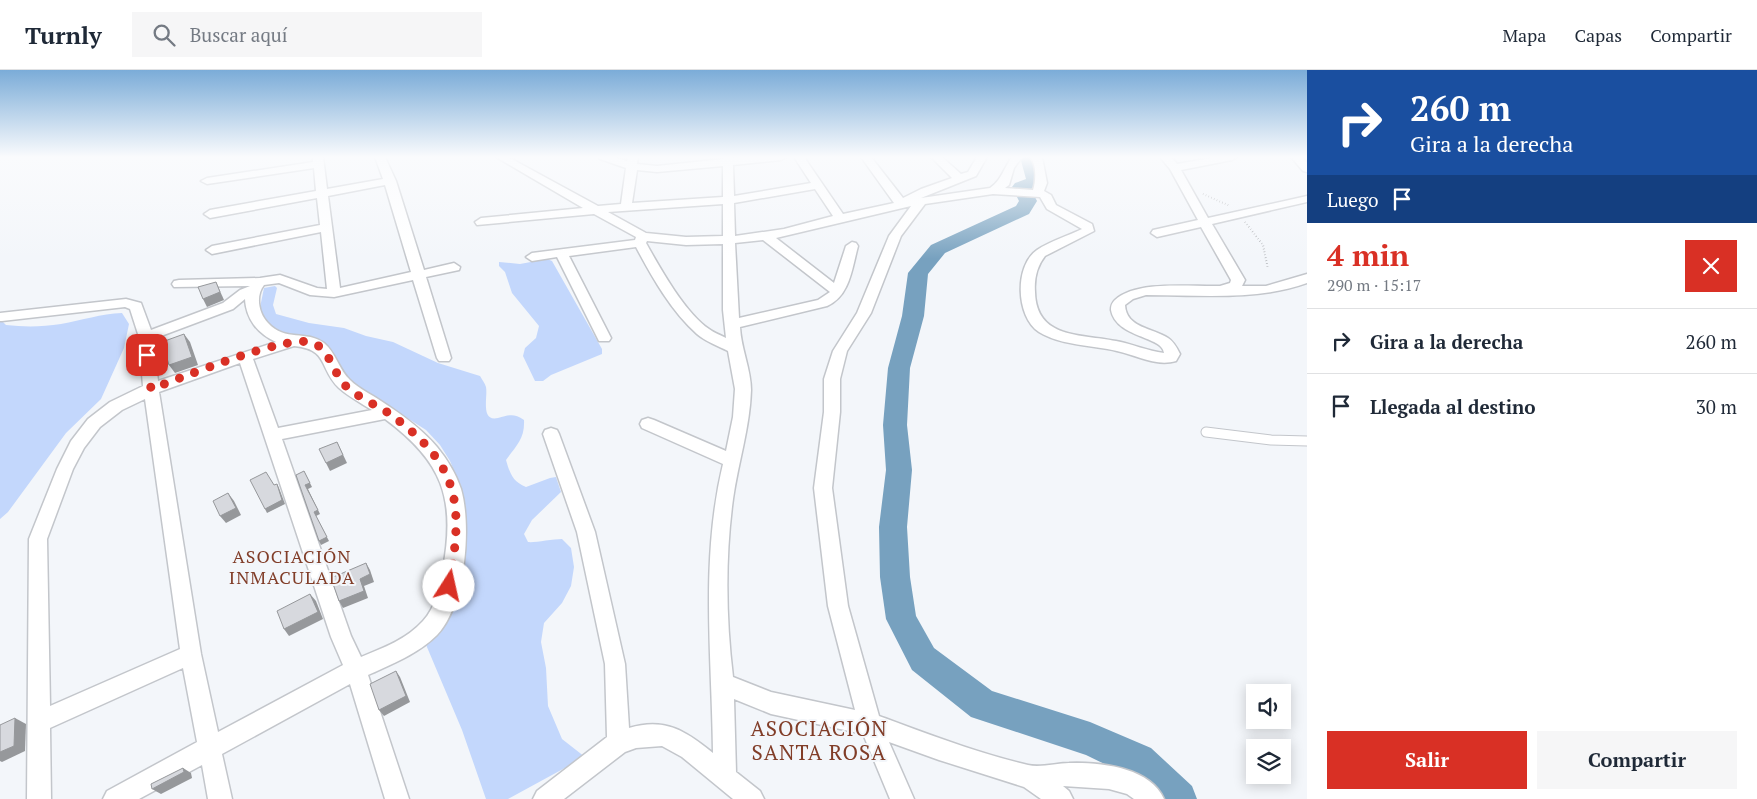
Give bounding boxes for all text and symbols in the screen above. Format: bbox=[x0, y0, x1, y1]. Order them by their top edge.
search box bbox=[132, 12, 482, 57]
text: Turnly bbox=[25, 19, 102, 51]
icon: search bbox=[150, 21, 178, 49]
text: Buscar aquí bbox=[190, 22, 287, 47]
text: Mapa bbox=[1502, 23, 1546, 47]
text: Capas bbox=[1574, 23, 1622, 47]
text: Compartir bbox=[1650, 23, 1732, 47]
text: 260 m bbox=[1410, 85, 1511, 131]
icon: right bbox=[1327, 90, 1392, 155]
text: Gira a la derecha bbox=[1410, 129, 1573, 158]
icon: arrive bbox=[1388, 185, 1416, 213]
text: Luego bbox=[1327, 187, 1378, 212]
text: 4 min bbox=[1327, 235, 1409, 275]
button: close bbox=[1685, 240, 1737, 292]
text: 290 m · 15:17 bbox=[1327, 274, 1421, 296]
icon: right bbox=[1327, 327, 1355, 355]
text: Gira a la derecha bbox=[1370, 329, 1523, 354]
text: 260 m bbox=[1686, 329, 1737, 354]
pin bbox=[126, 334, 168, 376]
icon: arrive bbox=[133, 341, 161, 369]
icon: arrive bbox=[1327, 392, 1355, 420]
text: Llegada al destino bbox=[1370, 394, 1536, 419]
text: 30 m bbox=[1696, 394, 1737, 419]
district label: ASOCIACIÓN INMACULADA bbox=[229, 544, 355, 589]
position arrow bbox=[422, 559, 474, 611]
map controls bbox=[1246, 684, 1291, 784]
button: sound bbox=[1246, 684, 1291, 729]
district label: ASOCIACIÓN SANTA ROSA bbox=[750, 714, 888, 766]
button: Salir bbox=[1327, 731, 1527, 789]
button: Compartir bbox=[1537, 731, 1737, 789]
button: layers bbox=[1246, 739, 1291, 784]

